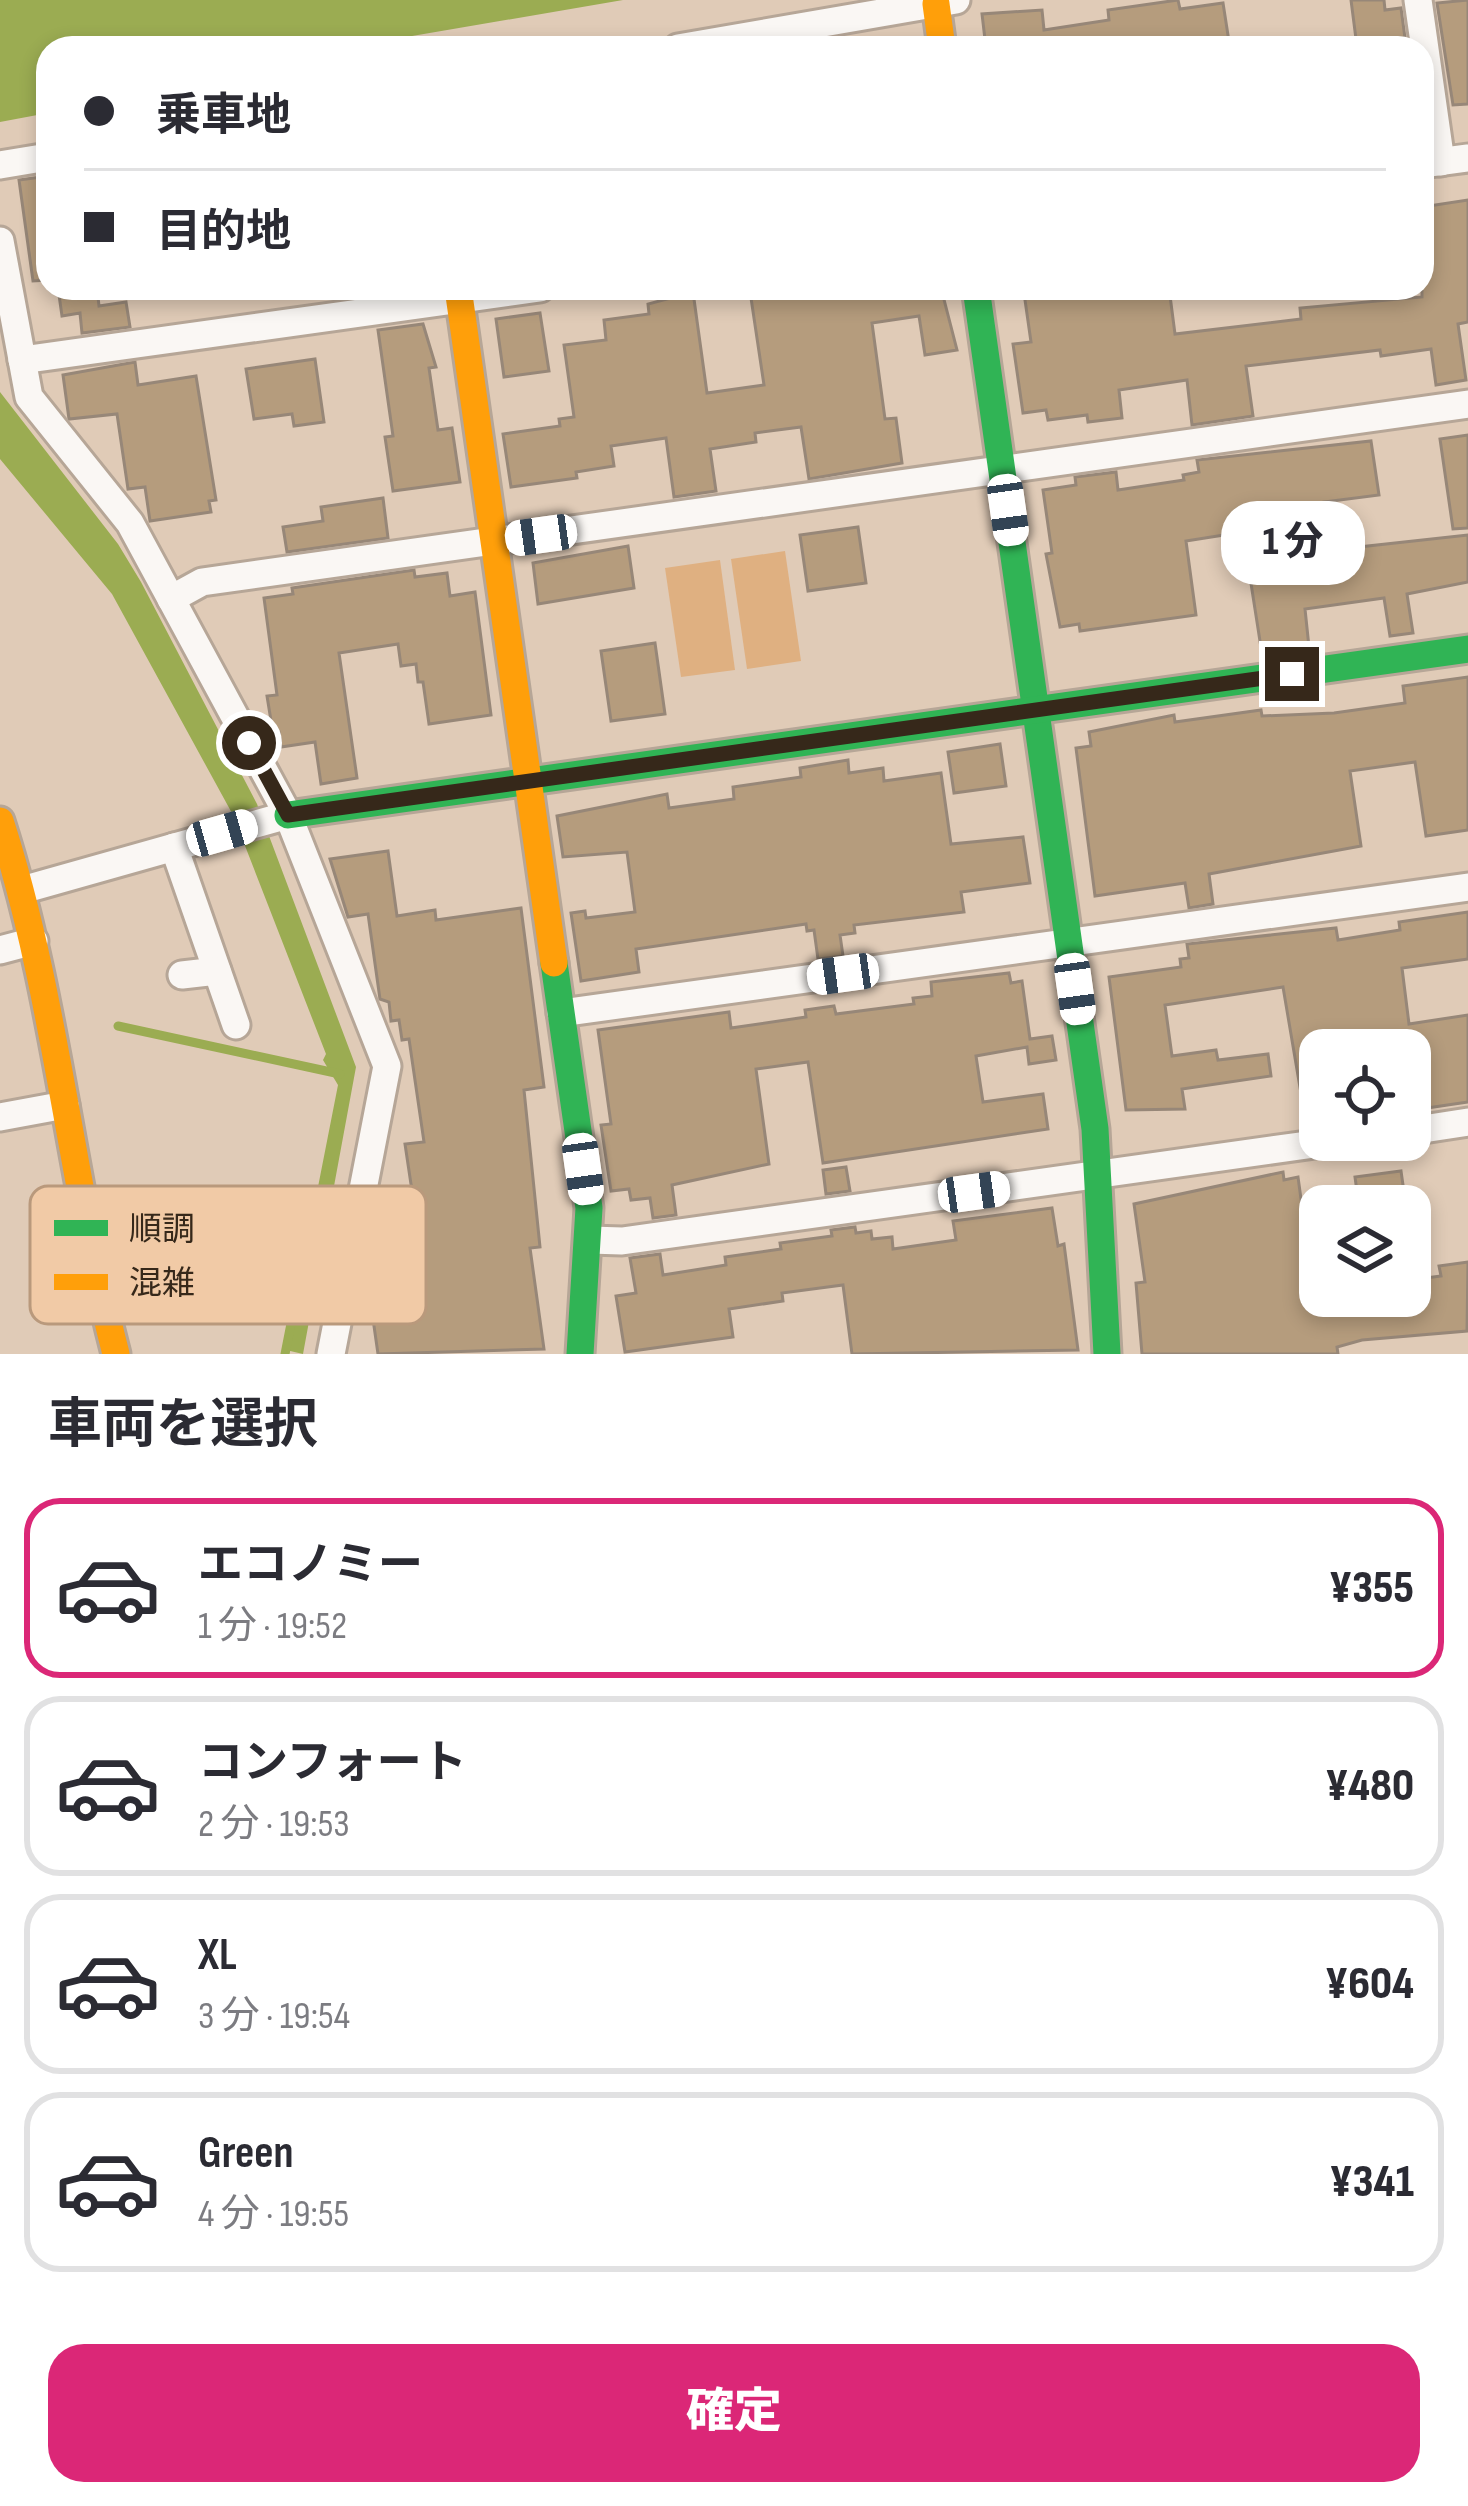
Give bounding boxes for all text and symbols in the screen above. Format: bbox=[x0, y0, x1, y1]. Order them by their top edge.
text: 乗車地 bbox=[156, 89, 291, 144]
text: 目的地 bbox=[156, 205, 291, 260]
car bbox=[985, 472, 1031, 548]
callout: 1 分 bbox=[1220, 500, 1364, 584]
car bbox=[503, 512, 579, 558]
text: 1 分 bbox=[1263, 519, 1324, 566]
route end bbox=[1265, 647, 1319, 701]
route start bbox=[222, 716, 276, 770]
car bbox=[182, 806, 262, 860]
car bbox=[805, 951, 881, 997]
car bbox=[1052, 951, 1098, 1027]
map controls bbox=[1299, 1029, 1431, 1317]
button: locate bbox=[1299, 1029, 1431, 1161]
car bbox=[560, 1131, 606, 1207]
car bbox=[936, 1169, 1012, 1215]
button: layers bbox=[1299, 1185, 1431, 1317]
legend bbox=[30, 1186, 426, 1324]
text: 順調 bbox=[129, 1210, 195, 1250]
text: 混雑 bbox=[129, 1264, 195, 1304]
text: 車両を選択 bbox=[48, 1393, 318, 1458]
icon: car bbox=[54, 1534, 162, 1642]
text: エコノミー bbox=[198, 1538, 423, 1593]
text: ¥355 bbox=[1329, 1561, 1414, 1616]
text: 1 分 · 19:52 bbox=[198, 1603, 347, 1650]
icon: car bbox=[54, 1732, 162, 1840]
text: コンフォート bbox=[198, 1736, 467, 1791]
text: ¥480 bbox=[1325, 1759, 1414, 1814]
text: 2 分 · 19:53 bbox=[198, 1801, 350, 1848]
text: XL bbox=[198, 1928, 237, 1983]
icon: car bbox=[54, 1930, 162, 2038]
text: ¥604 bbox=[1325, 1957, 1414, 2012]
text: 3 分 · 19:54 bbox=[198, 1993, 350, 2040]
text: Green bbox=[198, 2126, 294, 2181]
icon: car bbox=[54, 2128, 162, 2236]
text: ¥341 bbox=[1329, 2155, 1414, 2210]
text: 4 分 · 19:55 bbox=[198, 2191, 349, 2238]
button: 確定 bbox=[48, 2344, 1420, 2482]

